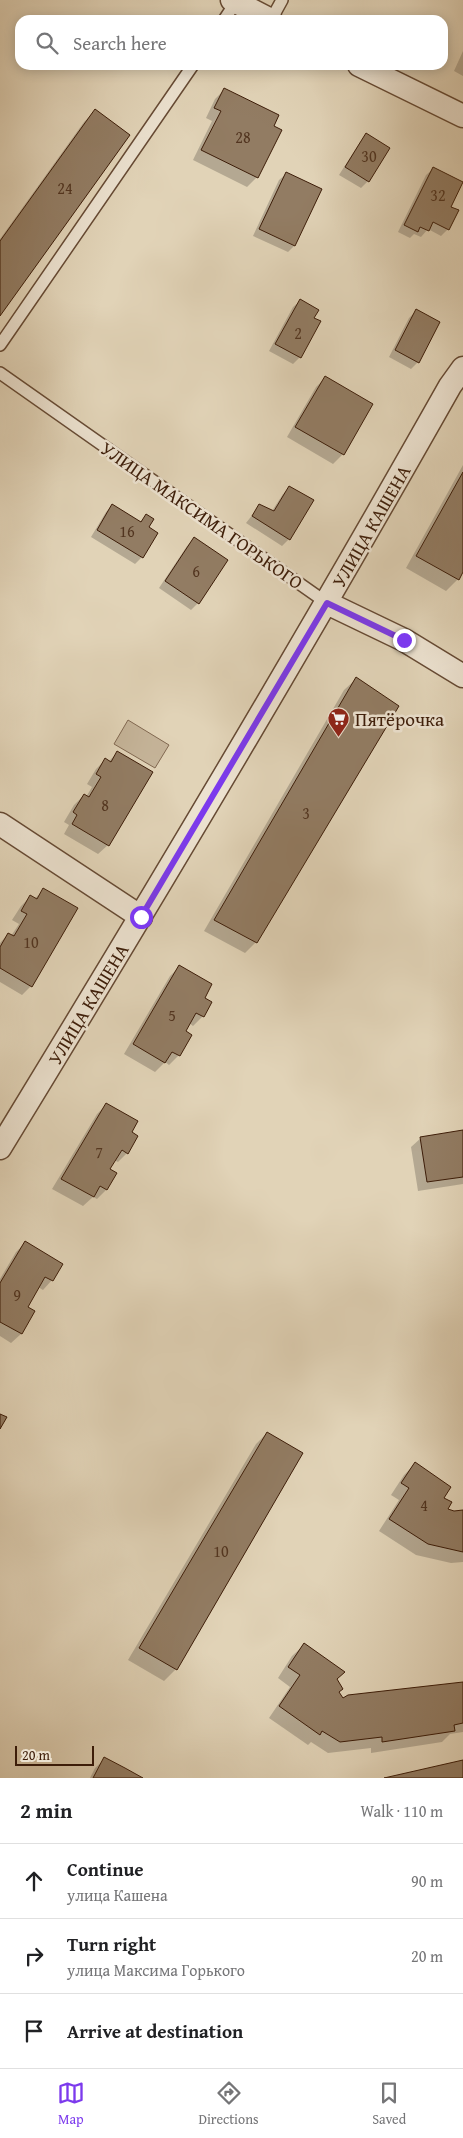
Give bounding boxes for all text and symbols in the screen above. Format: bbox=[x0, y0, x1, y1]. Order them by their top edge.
search box bbox=[15, 15, 448, 70]
icon: search bbox=[33, 29, 61, 57]
text: Search here bbox=[73, 29, 167, 57]
house number: 28 bbox=[235, 125, 251, 149]
house number: 30 bbox=[361, 144, 377, 168]
house number: 24 bbox=[57, 176, 73, 200]
house number: 32 bbox=[430, 183, 446, 207]
house number: 2 bbox=[294, 321, 302, 345]
street label: УЛИЦА МАКСИМА ГОРЬКОГО bbox=[95, 434, 309, 596]
street label: УЛИЦА КАШЕНА bbox=[325, 459, 418, 592]
house number: 16 bbox=[119, 519, 135, 543]
house number: 6 bbox=[192, 559, 200, 583]
route end bbox=[393, 629, 416, 652]
place label: Пятёрочка bbox=[355, 705, 444, 733]
supermarket icon: Пятёрочка bbox=[327, 707, 351, 738]
house number: 8 bbox=[101, 793, 109, 817]
house number: 3 bbox=[302, 801, 310, 825]
route start bbox=[130, 906, 153, 929]
house number: 10 bbox=[23, 930, 39, 954]
street label: УЛИЦА КАШЕНА bbox=[41, 938, 136, 1070]
house number: 5 bbox=[168, 1003, 176, 1027]
house number: 7 bbox=[95, 1140, 103, 1164]
house number: 9 bbox=[13, 1283, 21, 1307]
house number: 4 bbox=[420, 1493, 428, 1517]
house number: 10 bbox=[213, 1539, 229, 1563]
scale bar bbox=[15, 1743, 94, 1766]
text: 20 m bbox=[22, 1745, 50, 1765]
text: 2 min bbox=[20, 1795, 72, 1826]
text: Walk · 110 m bbox=[360, 1799, 443, 1823]
text: Continue bbox=[67, 1855, 144, 1883]
icon: ahead bbox=[20, 1867, 48, 1895]
text: 90 m bbox=[411, 1869, 443, 1893]
text: улица Кашена bbox=[67, 1883, 168, 1907]
text: Turn right bbox=[67, 1930, 156, 1958]
icon: right bbox=[20, 1942, 48, 1970]
text: 20 m bbox=[411, 1944, 443, 1968]
text: улица Максима Горького bbox=[67, 1958, 245, 1982]
icon: arrive bbox=[20, 2017, 48, 2045]
text: Arrive at destination bbox=[67, 2017, 243, 2045]
tab: Map bbox=[57, 2079, 85, 2129]
tab: Directions bbox=[198, 2079, 259, 2129]
tab: Saved bbox=[372, 2079, 406, 2129]

